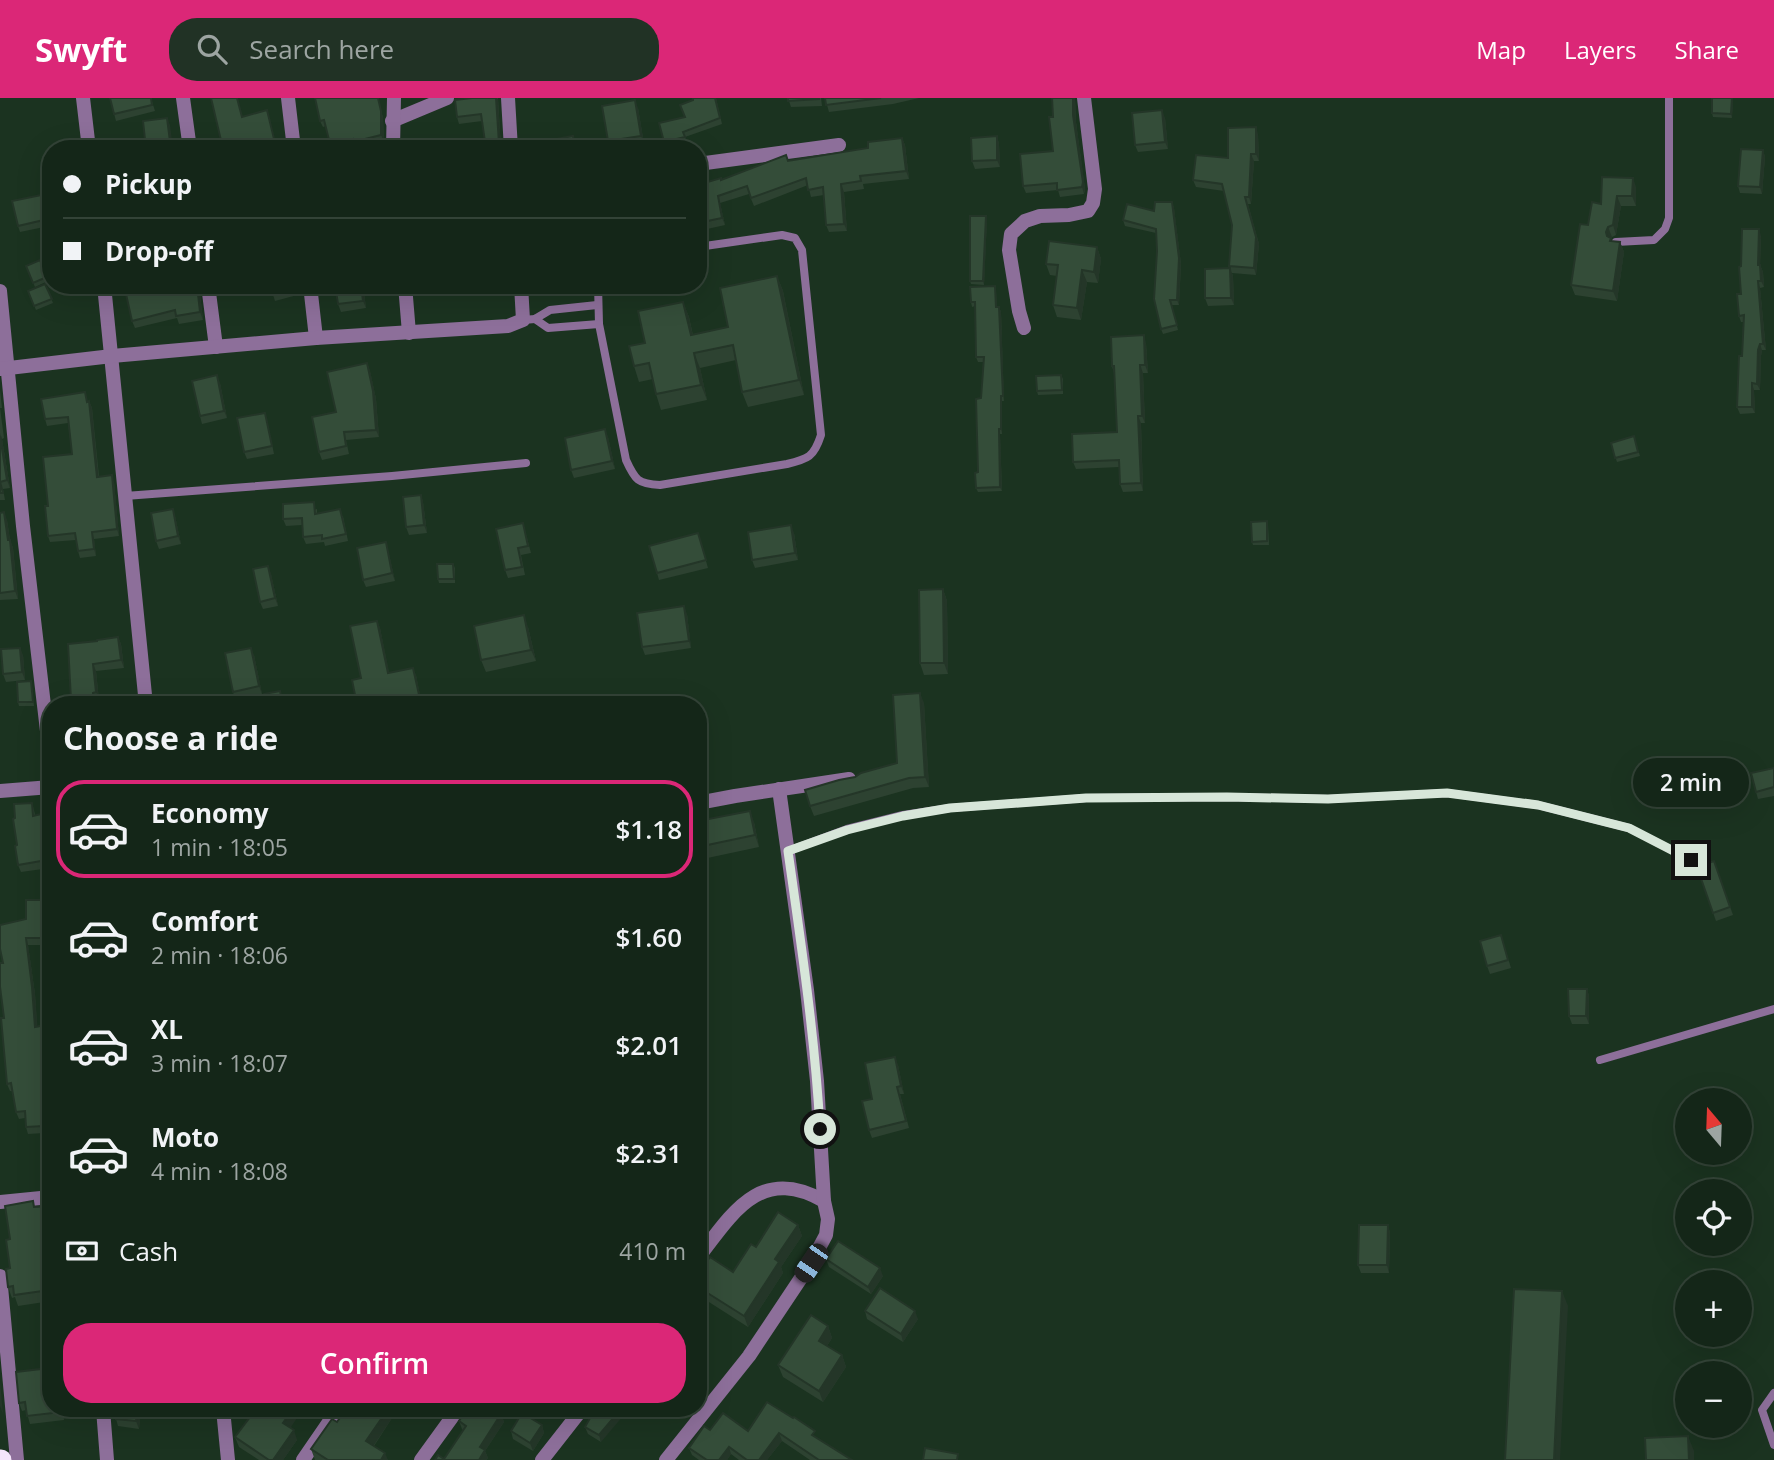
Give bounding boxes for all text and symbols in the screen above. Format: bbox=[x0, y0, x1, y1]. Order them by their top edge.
search box bbox=[169, 18, 659, 81]
text: Swyft bbox=[35, 27, 127, 72]
icon: search bbox=[193, 30, 231, 68]
text: Search here bbox=[249, 31, 394, 67]
text: Map bbox=[1476, 33, 1526, 66]
text: Layers bbox=[1564, 33, 1637, 66]
text: Share bbox=[1675, 33, 1739, 66]
text: Pickup bbox=[105, 166, 192, 202]
text: Drop-off bbox=[105, 233, 213, 269]
text: Choose a ride bbox=[63, 716, 278, 759]
callout: 2 min bbox=[1633, 758, 1749, 808]
text: 2 min bbox=[1660, 766, 1722, 798]
text: Economy bbox=[151, 795, 269, 831]
icon: car bbox=[67, 798, 130, 861]
text: $1.18 bbox=[615, 811, 682, 847]
text: 1 min · 18:05 bbox=[151, 831, 288, 863]
route end bbox=[1675, 844, 1707, 876]
text: Comfort bbox=[151, 903, 258, 939]
icon: car bbox=[67, 906, 130, 969]
text: $1.60 bbox=[615, 919, 682, 955]
text: 2 min · 18:06 bbox=[151, 939, 288, 971]
text: XL bbox=[151, 1011, 183, 1047]
icon: car bbox=[67, 1014, 130, 1077]
text: $2.01 bbox=[615, 1027, 682, 1063]
text: 3 min · 18:07 bbox=[151, 1047, 288, 1079]
north arrow bbox=[1675, 1088, 1752, 1166]
map controls bbox=[1675, 1088, 1752, 1438]
route start bbox=[804, 1113, 836, 1145]
text: Moto bbox=[151, 1119, 219, 1155]
icon: car bbox=[67, 1122, 130, 1185]
text: $2.31 bbox=[615, 1135, 682, 1171]
text: 4 min · 18:08 bbox=[151, 1155, 288, 1187]
button: locate bbox=[1675, 1179, 1752, 1256]
icon: cash bbox=[63, 1232, 101, 1270]
text: Cash bbox=[119, 1233, 178, 1269]
text: 410 m bbox=[619, 1235, 686, 1267]
car bbox=[791, 1240, 832, 1286]
button: + bbox=[1675, 1270, 1752, 1347]
button: Confirm bbox=[63, 1323, 686, 1403]
button: − bbox=[1675, 1361, 1752, 1438]

